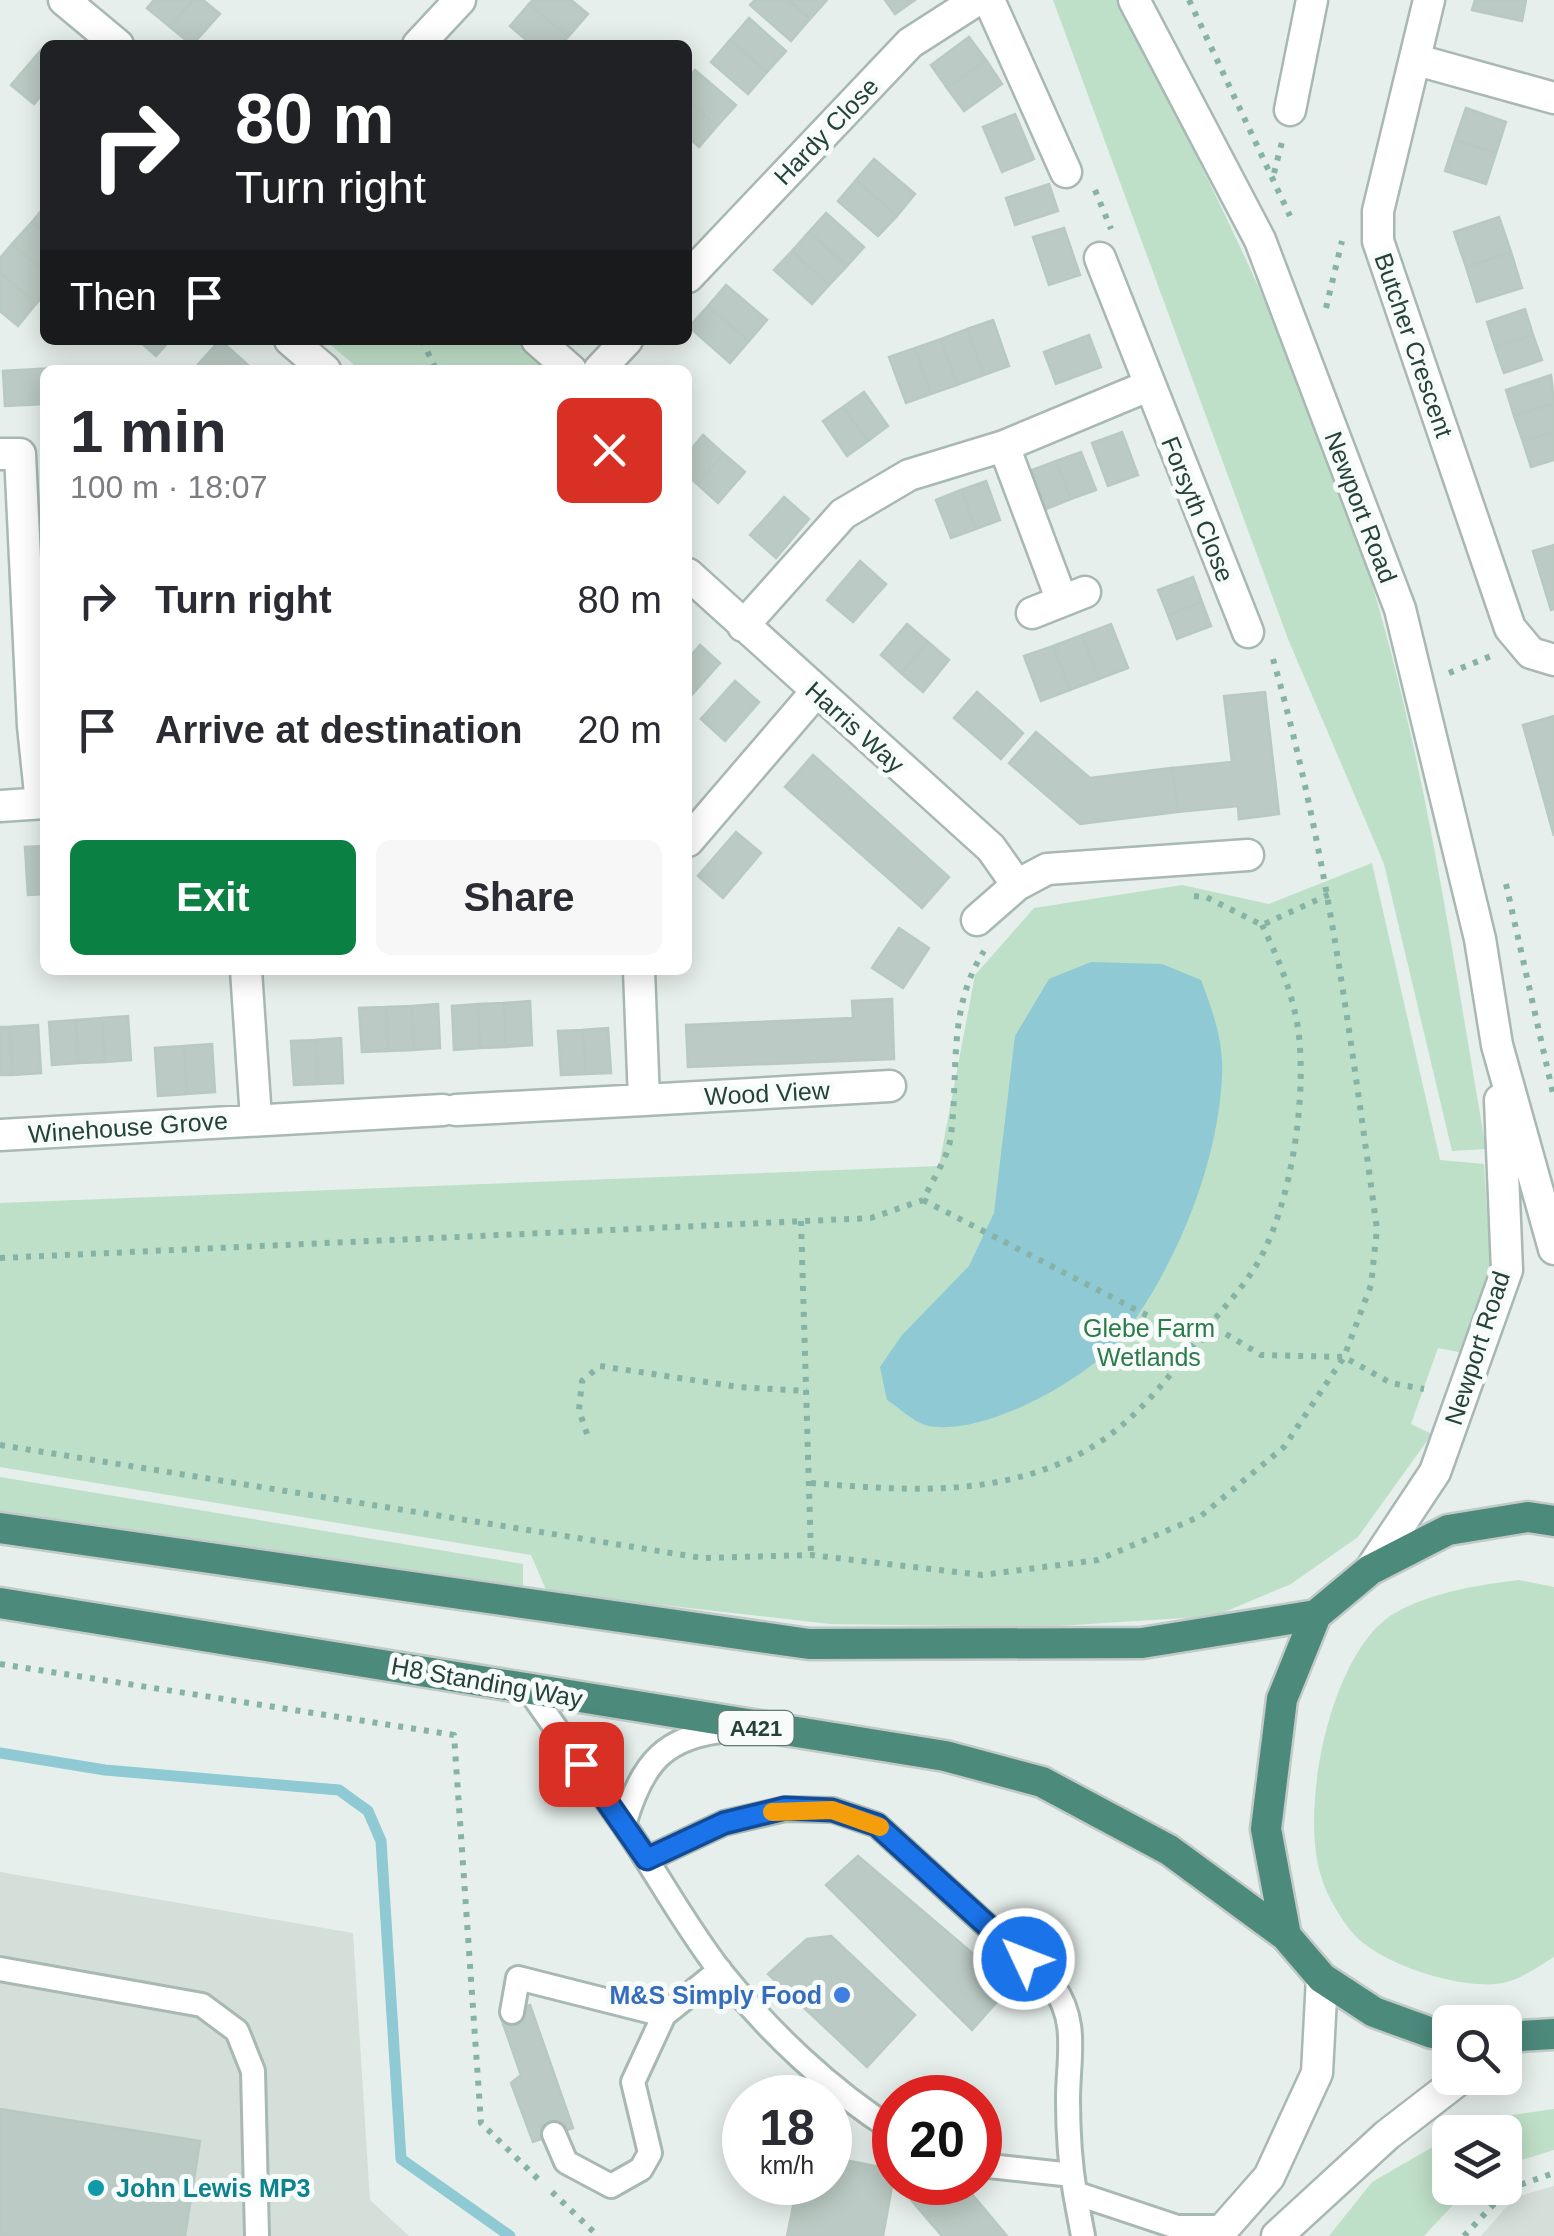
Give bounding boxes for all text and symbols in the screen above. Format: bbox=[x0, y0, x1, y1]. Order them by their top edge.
street label: Hardy Close bbox=[768, 72, 884, 190]
icon: right bbox=[70, 80, 200, 210]
text: 80 m bbox=[235, 80, 395, 158]
text: Turn right bbox=[235, 162, 426, 213]
street label: Butcher Crescent bbox=[1369, 249, 1459, 441]
icon: arrive bbox=[177, 270, 232, 325]
text: Then bbox=[70, 276, 157, 318]
text: 1 min bbox=[70, 398, 227, 465]
button: close bbox=[557, 398, 662, 503]
street label: Newport Road bbox=[1319, 427, 1403, 587]
street label: Forsyth Close bbox=[1156, 432, 1240, 586]
text: 100 m · 18:07 bbox=[70, 469, 267, 505]
icon: right bbox=[70, 573, 125, 628]
text: Turn right bbox=[155, 579, 332, 621]
text: 80 m bbox=[578, 579, 662, 621]
street label: Harris Way bbox=[800, 676, 910, 779]
icon: arrive bbox=[70, 703, 125, 758]
text: Arrive at destination bbox=[155, 709, 522, 751]
text: 20 m bbox=[578, 709, 662, 751]
button: Exit bbox=[70, 840, 356, 955]
button: Share bbox=[376, 840, 662, 955]
street label: Wood View bbox=[704, 1076, 831, 1110]
street label: Winehouse Grove bbox=[27, 1106, 229, 1148]
street label: Newport Road bbox=[1439, 1268, 1515, 1428]
park label: Glebe Farm Wetlands bbox=[1083, 1314, 1215, 1371]
street label: H8 Standing Way bbox=[389, 1651, 585, 1713]
road number: A421 bbox=[718, 1711, 794, 1745]
pin bbox=[539, 1722, 624, 1807]
icon: arrive bbox=[554, 1737, 609, 1792]
position arrow bbox=[972, 1907, 1076, 2011]
place label: M&S Simply Food bbox=[610, 1981, 822, 2009]
marker: M&S Simply Food bbox=[831, 1984, 853, 2006]
map controls bbox=[1432, 2005, 1522, 2205]
button: search bbox=[1432, 2005, 1522, 2095]
speed limit sign: 20 bbox=[872, 2075, 1002, 2205]
text: 18 bbox=[759, 2100, 815, 2156]
button: layers bbox=[1432, 2115, 1522, 2205]
text: km/h bbox=[760, 2151, 814, 2179]
place label: John Lewis MP3 bbox=[116, 2174, 310, 2202]
marker: John Lewis MP3 bbox=[85, 2177, 107, 2199]

